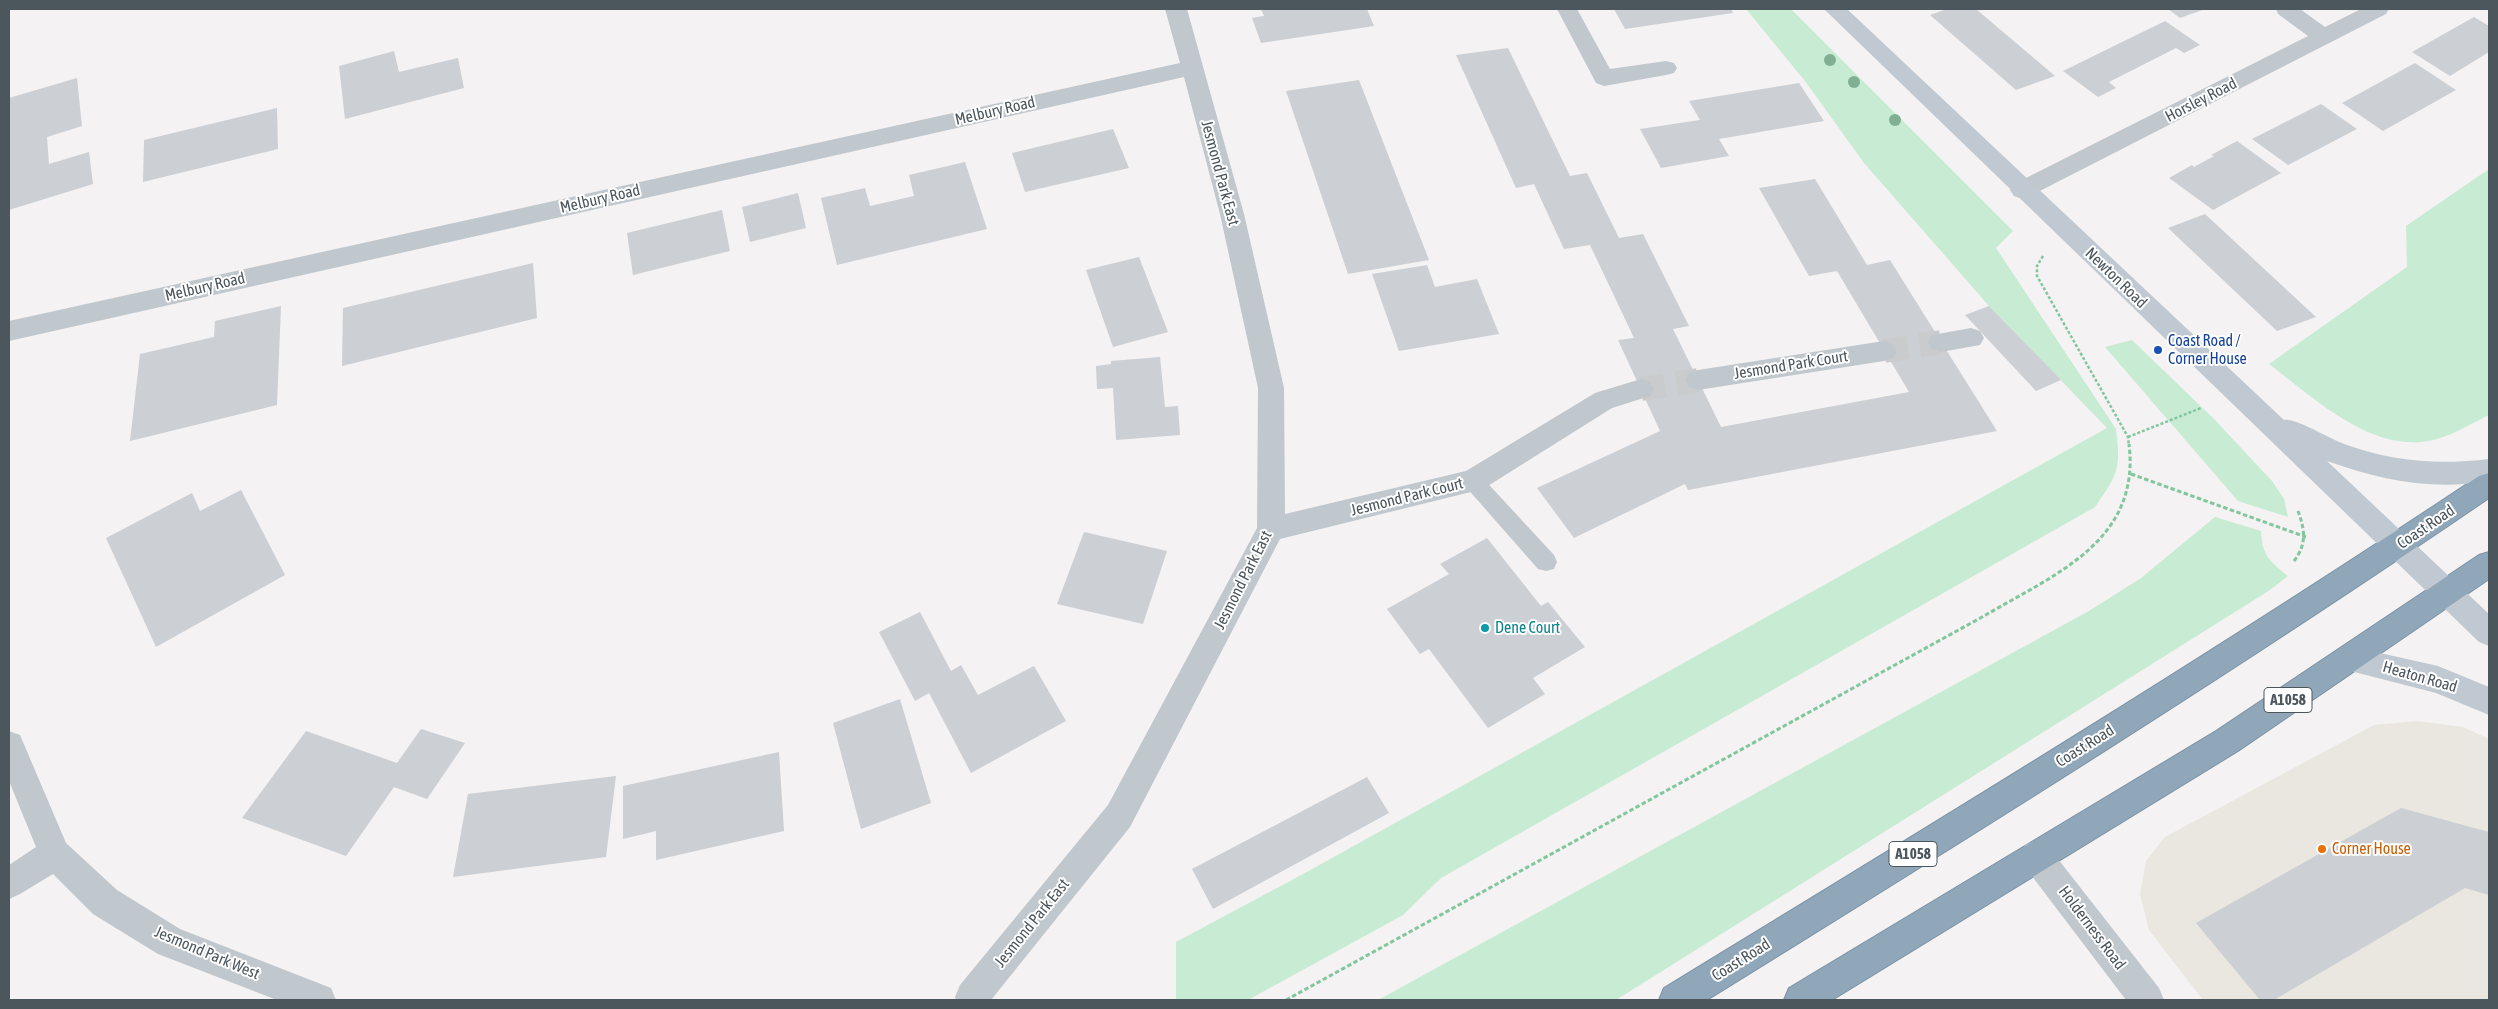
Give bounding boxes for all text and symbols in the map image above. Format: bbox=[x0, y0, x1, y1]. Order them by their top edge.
street label: Horsley Road bbox=[2162, 74, 2240, 126]
street label: Melbury Road bbox=[953, 92, 1037, 130]
street label: Jesmond Park East bbox=[1197, 118, 1243, 228]
street label: Melbury Road bbox=[558, 180, 642, 218]
street label: Newton Road bbox=[2081, 244, 2151, 312]
street label: Melbury Road bbox=[163, 268, 247, 306]
place label: Coast Road / Corner House bbox=[2168, 331, 2247, 369]
marker: Coast Road / Corner House bbox=[2152, 344, 2164, 356]
street label: Jesmond Park Court bbox=[1733, 347, 1849, 383]
street label: Jesmond Park Court bbox=[1349, 474, 1465, 520]
street label: Coast Road bbox=[2394, 501, 2458, 553]
street label: Jesmond Park East bbox=[1210, 528, 1276, 632]
place label: Dene Court bbox=[1495, 618, 1560, 638]
marker: Dene Court bbox=[1479, 622, 1491, 634]
street label: Heaton Road bbox=[2381, 657, 2459, 697]
road number: A1058 bbox=[2264, 688, 2312, 712]
street label: Coast Road bbox=[2052, 721, 2118, 771]
place label: Corner House bbox=[2332, 839, 2411, 859]
road number: A1058 bbox=[1889, 842, 1937, 866]
marker: Corner House bbox=[2316, 843, 2328, 855]
street label: Jesmond Park East bbox=[991, 875, 1073, 971]
street label: Holderness Road bbox=[2054, 882, 2130, 974]
street label: Jesmond Park West bbox=[152, 922, 262, 984]
street label: Coast Road bbox=[1708, 935, 1774, 985]

